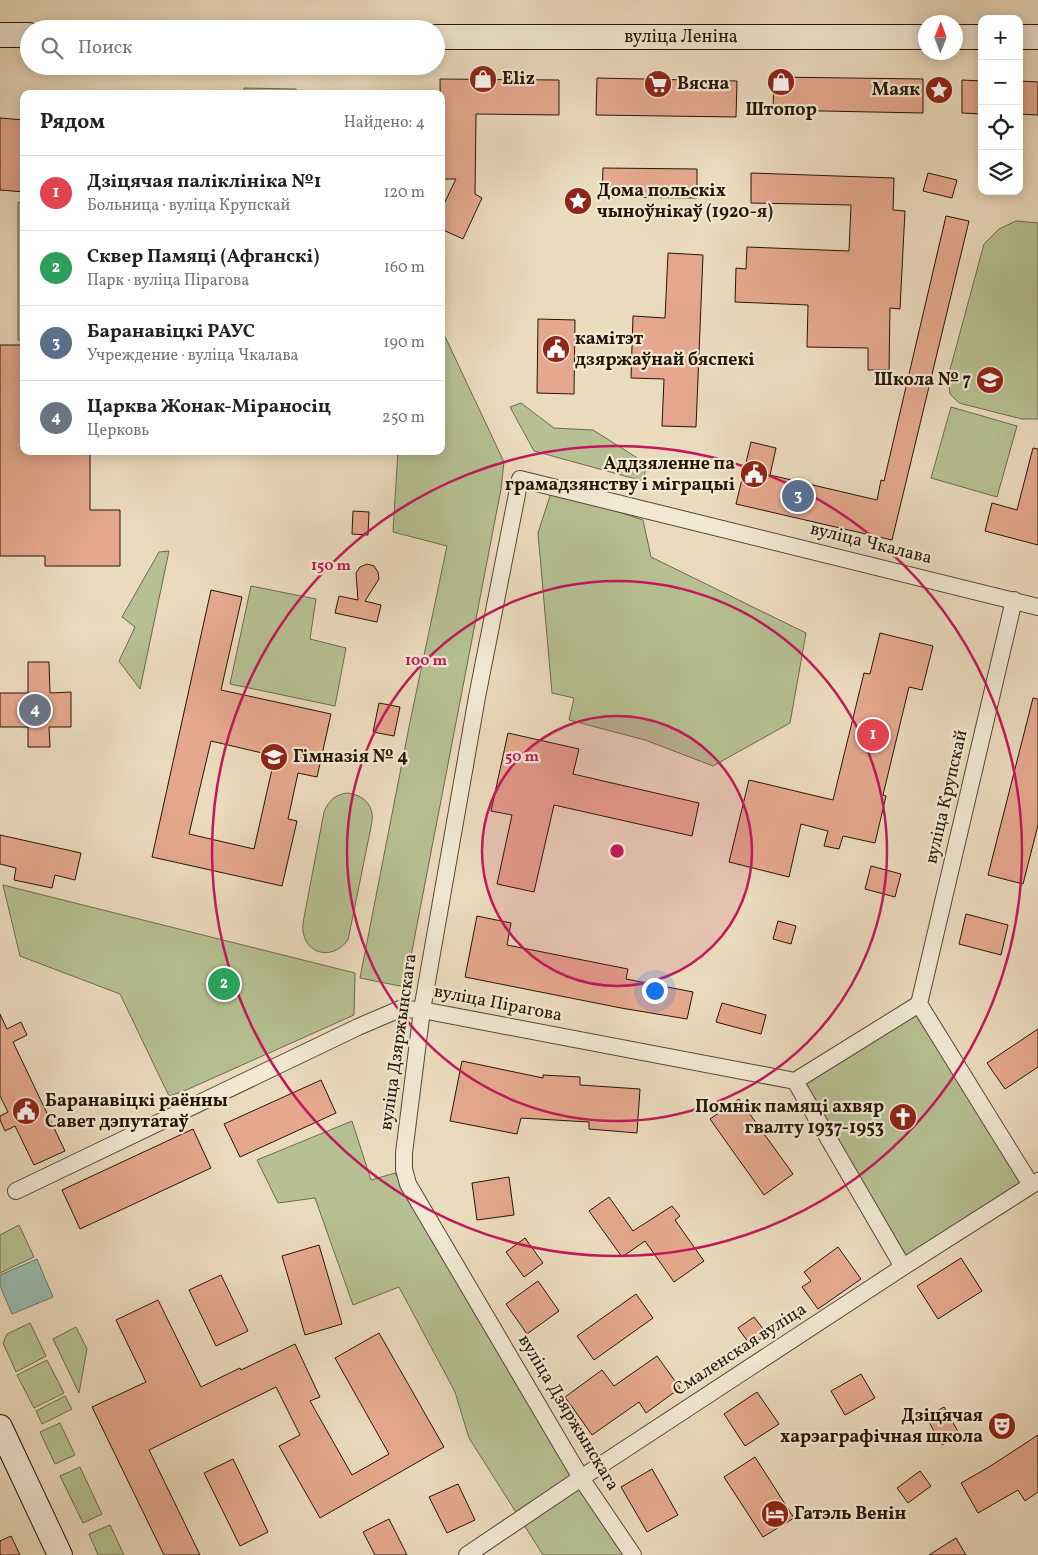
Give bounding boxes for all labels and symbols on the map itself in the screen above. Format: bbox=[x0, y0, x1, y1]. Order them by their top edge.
north arrow bbox=[918, 15, 963, 60]
street label: вуліца Леніна bbox=[624, 25, 738, 50]
shop icon: Eliz bbox=[468, 64, 498, 94]
place label: Eliz bbox=[502, 67, 535, 92]
shop icon: Штопор bbox=[766, 67, 796, 97]
supermarket icon: Вясна bbox=[643, 69, 673, 99]
place label: Вясна bbox=[677, 72, 729, 97]
place icon: Маяк bbox=[924, 75, 954, 105]
place label: Маяк bbox=[872, 78, 920, 103]
place label: Штопор bbox=[745, 98, 817, 123]
place label: Дома польскіх чыноўнікаў (1920-я) bbox=[597, 179, 773, 225]
place icon: Дома польскіх чыноўнікаў (1920-я) bbox=[563, 186, 593, 216]
place label: камітэт дзяржаўнай бяспекі bbox=[575, 327, 755, 373]
public building icon: камітэт дзяржаўнай бяспекі bbox=[541, 334, 571, 364]
school or university icon: Школа № 7 bbox=[975, 365, 1005, 395]
place label: Школа № 7 bbox=[874, 368, 971, 393]
place label: Аддзяленне па грамадзянству і міграцыі bbox=[505, 452, 735, 498]
public building icon: Аддзяленне па грамадзянству і міграцыі bbox=[739, 459, 769, 489]
pin: 3 bbox=[782, 477, 814, 515]
street label: вуліца Чкалава bbox=[808, 517, 934, 571]
text: 150 m bbox=[311, 556, 351, 577]
text: 100 m bbox=[405, 651, 448, 672]
pin: 4 bbox=[19, 691, 51, 729]
pin: 1 bbox=[857, 716, 889, 754]
street label: вуліца Крупскай bbox=[919, 728, 975, 866]
school or university icon: Гімназія № 4 bbox=[259, 742, 289, 772]
place label: Гімназія № 4 bbox=[293, 745, 408, 770]
text: 50 m bbox=[505, 747, 539, 768]
centre of rings bbox=[608, 842, 626, 860]
street label: вуліца Дзяржынскага bbox=[374, 952, 424, 1132]
pin: 2 bbox=[208, 965, 240, 1003]
your location bbox=[642, 978, 668, 1004]
street label: вуліца Пірагова bbox=[432, 979, 564, 1029]
place label: Баранавіцкі раённы Савет дэпутатаў bbox=[45, 1089, 228, 1135]
place label: Помнік памяці ахвяр гвалту 1937-1953 bbox=[695, 1095, 884, 1141]
public building icon: Баранавіцкі раённы Савет дэпутатаў bbox=[11, 1096, 41, 1126]
church icon: Помнік памяці ахвяр гвалту 1937-1953 bbox=[888, 1102, 918, 1132]
street label: Смаленская вуліца bbox=[668, 1297, 812, 1403]
street label: вуліца Дзяржынскага bbox=[511, 1330, 625, 1496]
place label: Дзіцячая харэаграфічная школа bbox=[780, 1404, 983, 1450]
theatre icon: Дзіцячая харэаграфічная школа bbox=[987, 1411, 1017, 1441]
hotel icon: Гатэль Венін bbox=[760, 1499, 790, 1529]
place label: Гатэль Венін bbox=[794, 1502, 907, 1527]

